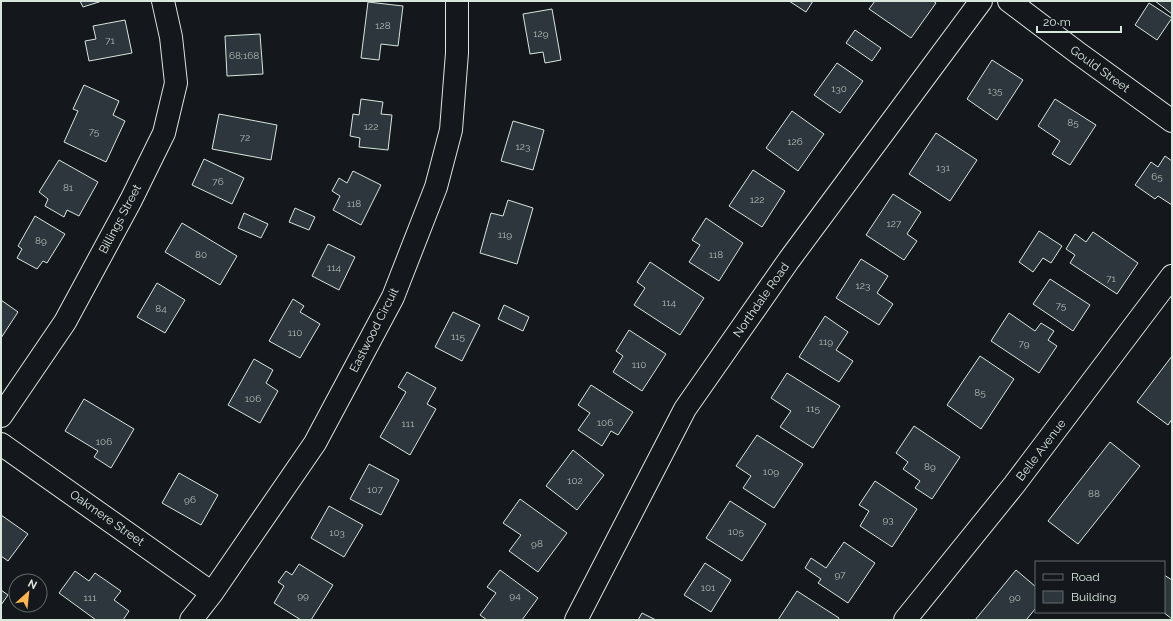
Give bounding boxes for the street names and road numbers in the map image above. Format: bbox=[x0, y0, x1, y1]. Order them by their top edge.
street label: Gould Street bbox=[1068, 43, 1132, 95]
street label: Billings Street bbox=[96, 182, 144, 256]
street label: Northdale Road bbox=[730, 260, 792, 340]
street label: Eastwood Circuit bbox=[347, 285, 401, 375]
street label: Belle Avenue bbox=[1013, 416, 1069, 484]
street label: Oakmere Street bbox=[67, 487, 147, 549]

